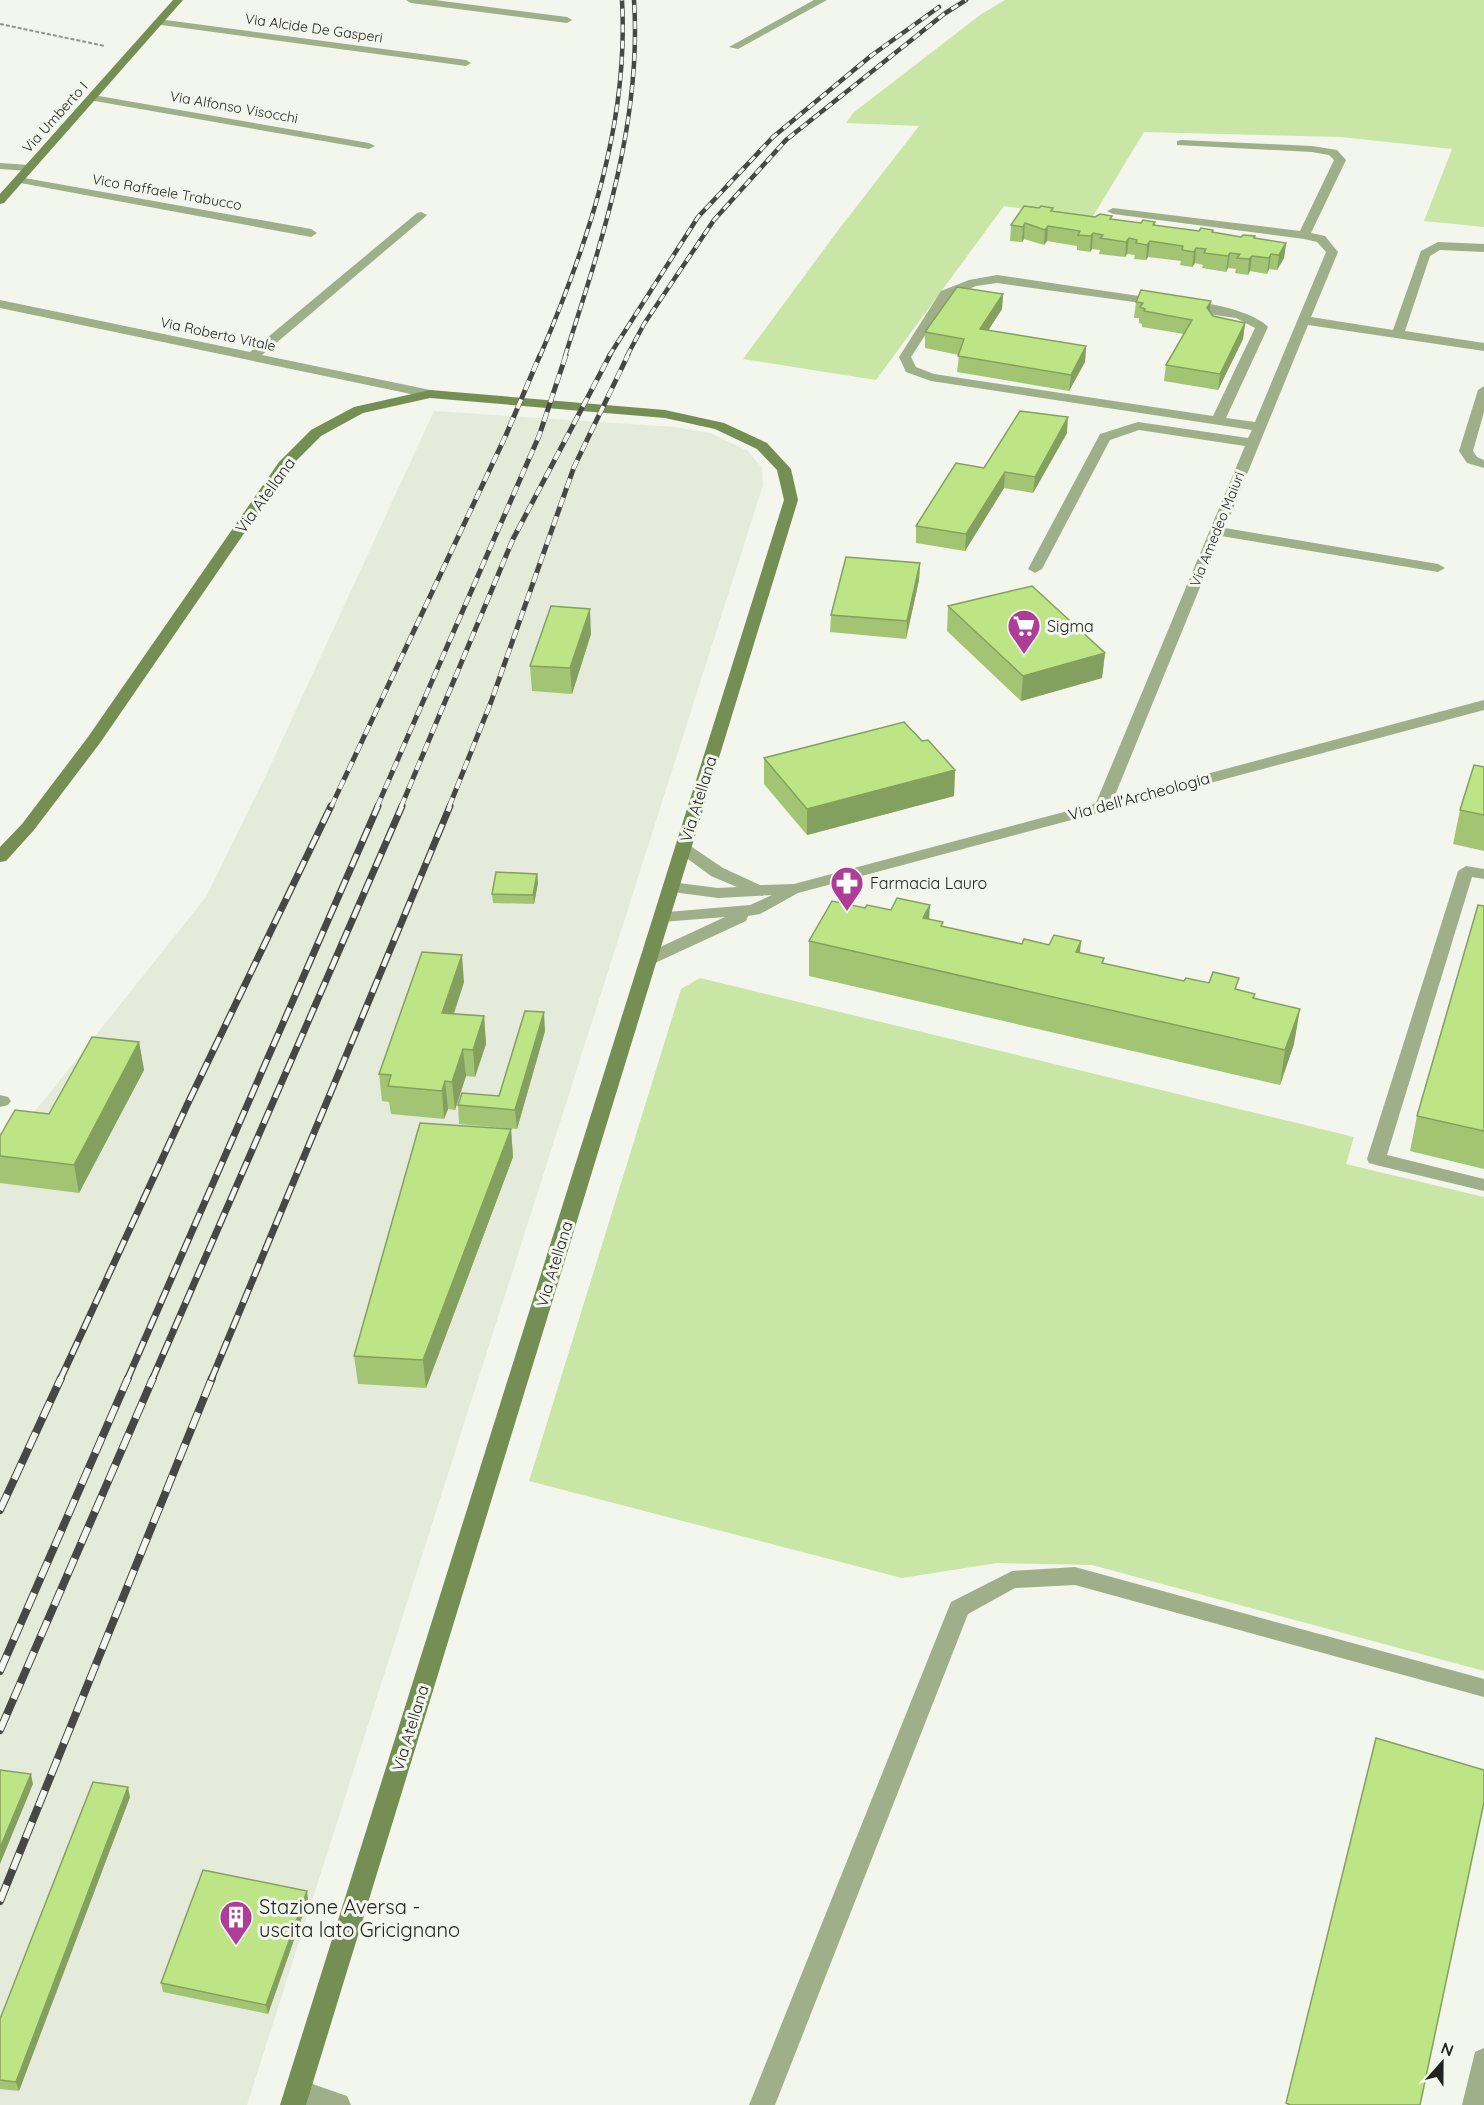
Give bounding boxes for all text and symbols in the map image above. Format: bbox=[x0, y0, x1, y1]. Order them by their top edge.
street label: Via Alcide De Gasperi bbox=[244, 9, 384, 47]
street label: Via Umberto I bbox=[18, 78, 92, 156]
street label: Via Alfonso Visocchi bbox=[169, 87, 299, 127]
street label: Vico Raffaele Trabucco bbox=[91, 170, 243, 214]
street label: Via Roberto Vitale bbox=[159, 313, 277, 355]
street label: Via Atellana bbox=[231, 453, 299, 537]
street label: Via Amedeo Maiuri bbox=[1186, 469, 1248, 589]
supermarket icon: Sigma bbox=[1006, 608, 1042, 655]
place label: Sigma bbox=[1047, 616, 1094, 636]
street label: Via Atellana bbox=[675, 754, 721, 844]
street label: Via dell'Archeologia bbox=[1066, 767, 1212, 825]
pharmacy icon: Farmacia Lauro bbox=[829, 865, 865, 912]
place label: Farmacia Lauro bbox=[870, 873, 987, 893]
street label: Via Atellana bbox=[531, 1219, 577, 1309]
street label: Via Atellana bbox=[387, 1683, 433, 1773]
place label: Stazione Aversa - uscita lato Gricignano bbox=[259, 1894, 460, 1942]
building icon: Stazione Aversa - uscita lato Gricignano bbox=[218, 1899, 254, 1946]
north arrow bbox=[1412, 2033, 1472, 2093]
text: N bbox=[1438, 2038, 1456, 2060]

